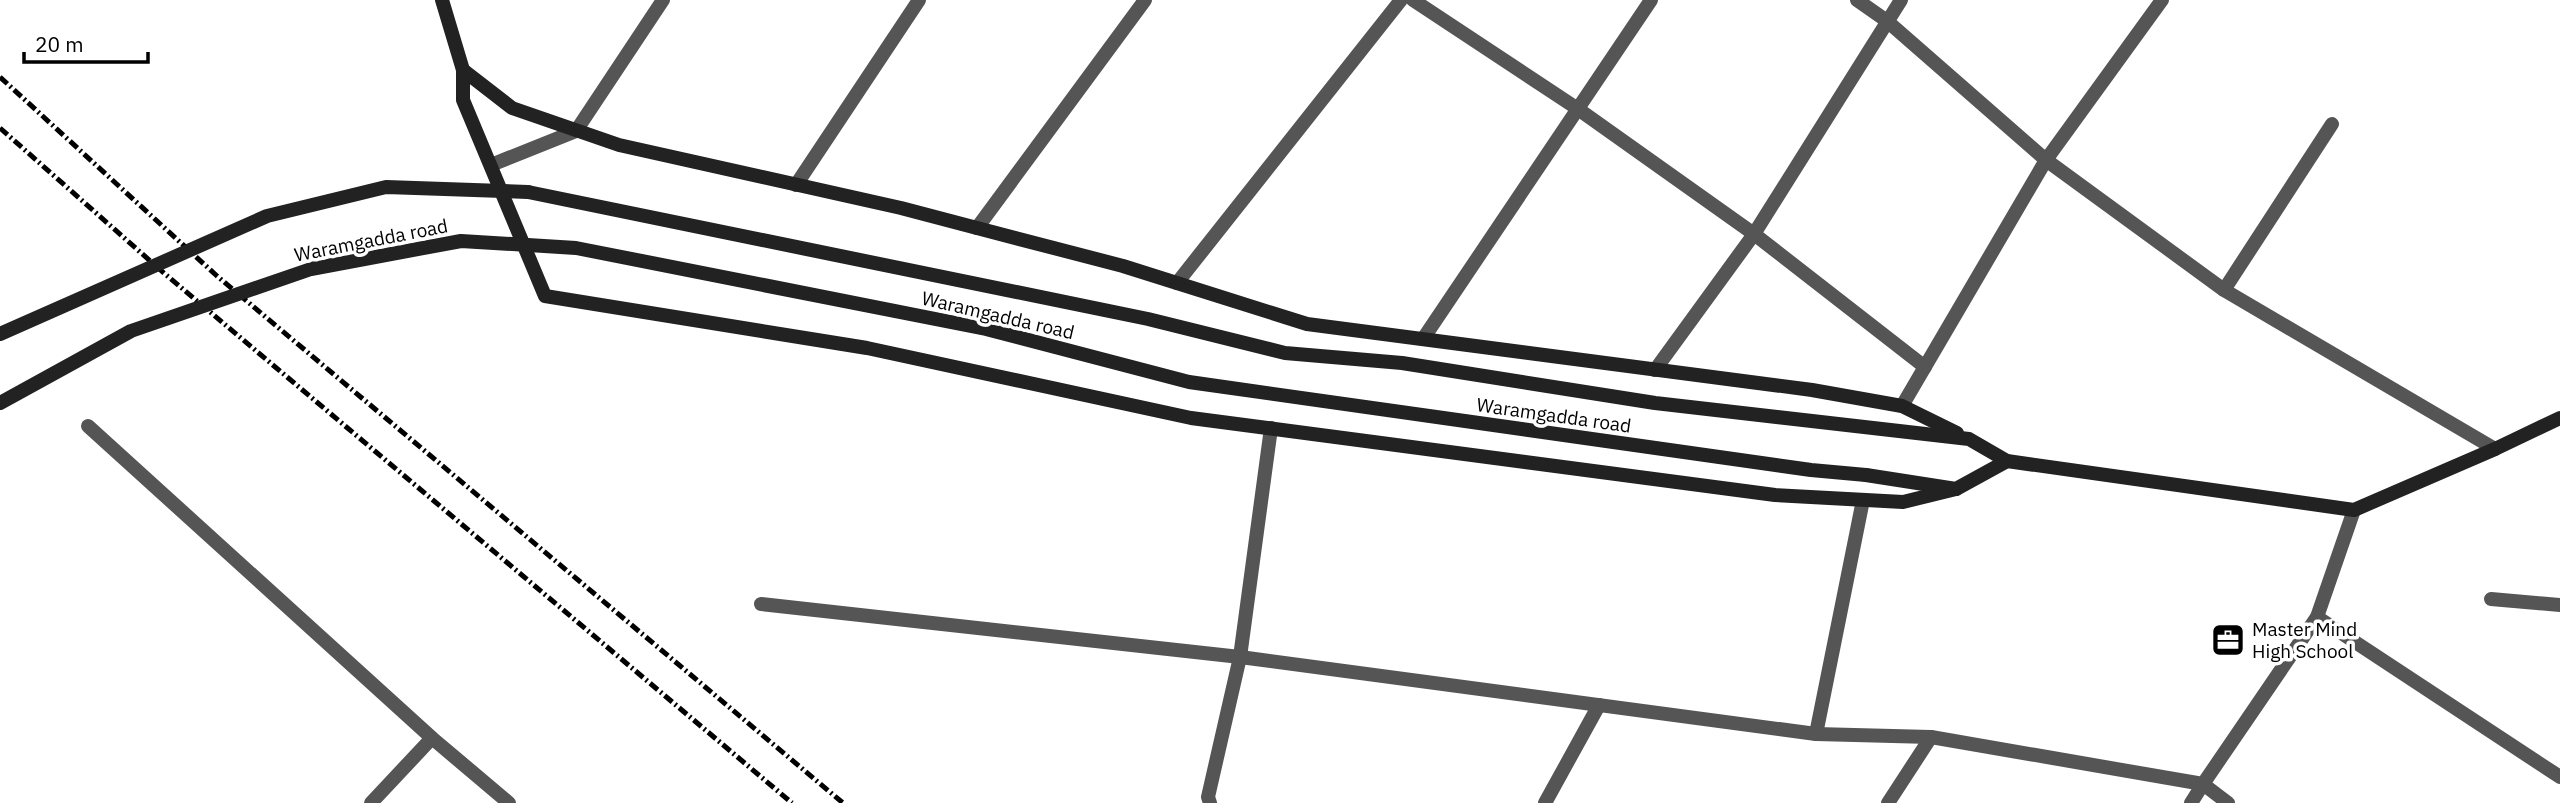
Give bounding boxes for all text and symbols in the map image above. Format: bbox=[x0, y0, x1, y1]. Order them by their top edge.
scale bar bbox=[24, 21, 149, 65]
text: 20 m bbox=[35, 30, 84, 58]
street label: Waramgadda road bbox=[292, 213, 450, 267]
street label: Waramgadda road bbox=[919, 286, 1077, 344]
street label: Waramgadda road bbox=[1475, 392, 1633, 438]
place label: Master Mind High School bbox=[2252, 617, 2357, 663]
office icon: Master Mind High School bbox=[2209, 621, 2247, 659]

